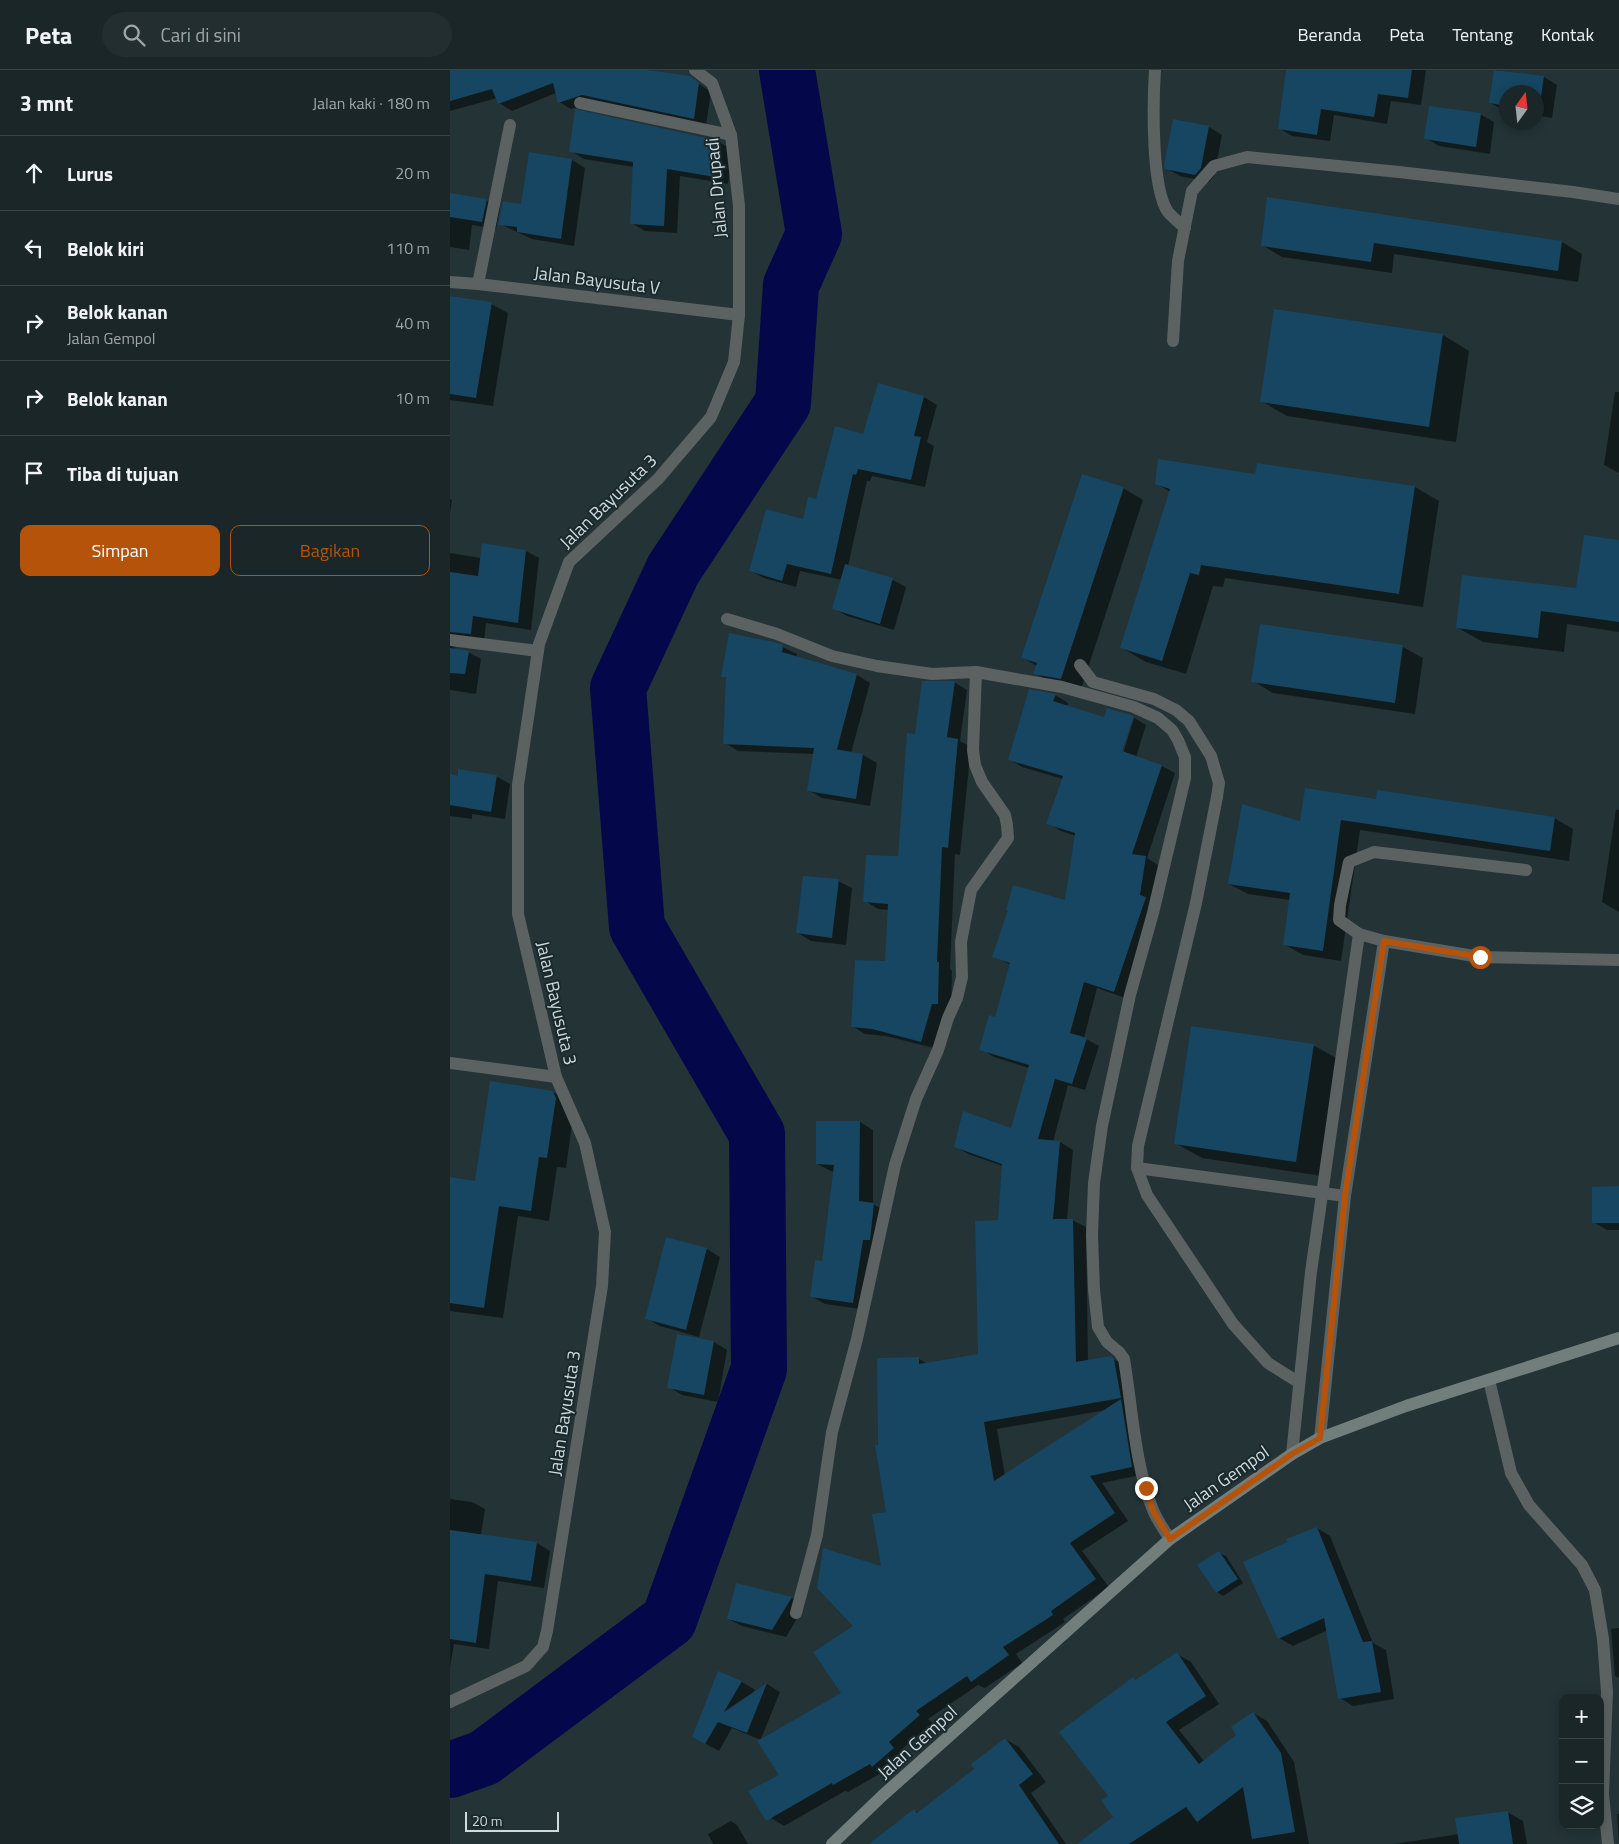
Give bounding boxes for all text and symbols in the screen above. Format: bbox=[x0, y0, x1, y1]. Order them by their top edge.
search box bbox=[102, 12, 452, 57]
text: Peta bbox=[25, 17, 72, 53]
text: Cari di sini bbox=[160, 20, 241, 49]
icon: search bbox=[120, 21, 148, 49]
text: Beranda bbox=[1298, 21, 1361, 48]
text: Peta bbox=[1389, 21, 1424, 48]
text: Tentang bbox=[1452, 21, 1513, 48]
text: Kontak bbox=[1541, 21, 1594, 48]
north arrow bbox=[1499, 85, 1544, 130]
text: 3 mnt bbox=[20, 87, 73, 119]
text: Jalan kaki · 180 m bbox=[312, 91, 430, 115]
street label: Jalan Drupadi bbox=[698, 137, 734, 239]
icon: ahead bbox=[20, 159, 48, 187]
text: Lurus bbox=[67, 159, 113, 188]
text: 20 m bbox=[395, 161, 430, 185]
icon: left bbox=[20, 234, 48, 262]
text: Belok kiri bbox=[67, 234, 144, 263]
text: 110 m bbox=[386, 236, 430, 260]
street label: Jalan Bayusuta V bbox=[532, 259, 662, 301]
text: Belok kanan bbox=[67, 297, 168, 326]
icon: right bbox=[20, 309, 48, 337]
text: 40 m bbox=[395, 311, 430, 335]
text: Jalan Gempol bbox=[67, 326, 155, 350]
icon: right bbox=[20, 384, 48, 412]
text: Belok kanan bbox=[67, 384, 168, 413]
text: 10 m bbox=[395, 386, 430, 410]
street label: Jalan Bayusuta 3 bbox=[553, 447, 663, 555]
icon: arrive bbox=[20, 459, 48, 487]
text: Tiba di tujuan bbox=[67, 459, 179, 488]
button: Simpan bbox=[20, 525, 220, 576]
button: Bagikan bbox=[230, 525, 430, 576]
street label: Jalan Bayusuta 3 bbox=[530, 938, 584, 1068]
route start bbox=[1469, 946, 1492, 969]
street label: Jalan Bayusuta 3 bbox=[541, 1348, 587, 1478]
street label: Jalan Gempol bbox=[1178, 1438, 1274, 1518]
route end bbox=[1135, 1477, 1158, 1500]
map controls bbox=[1559, 1694, 1604, 1829]
button: + bbox=[1559, 1694, 1604, 1739]
street label: Jalan Gempol bbox=[871, 1699, 963, 1785]
button: − bbox=[1559, 1739, 1604, 1784]
button: layers bbox=[1559, 1784, 1604, 1829]
scale bar bbox=[465, 1809, 559, 1832]
text: 20 m bbox=[472, 1810, 502, 1831]

